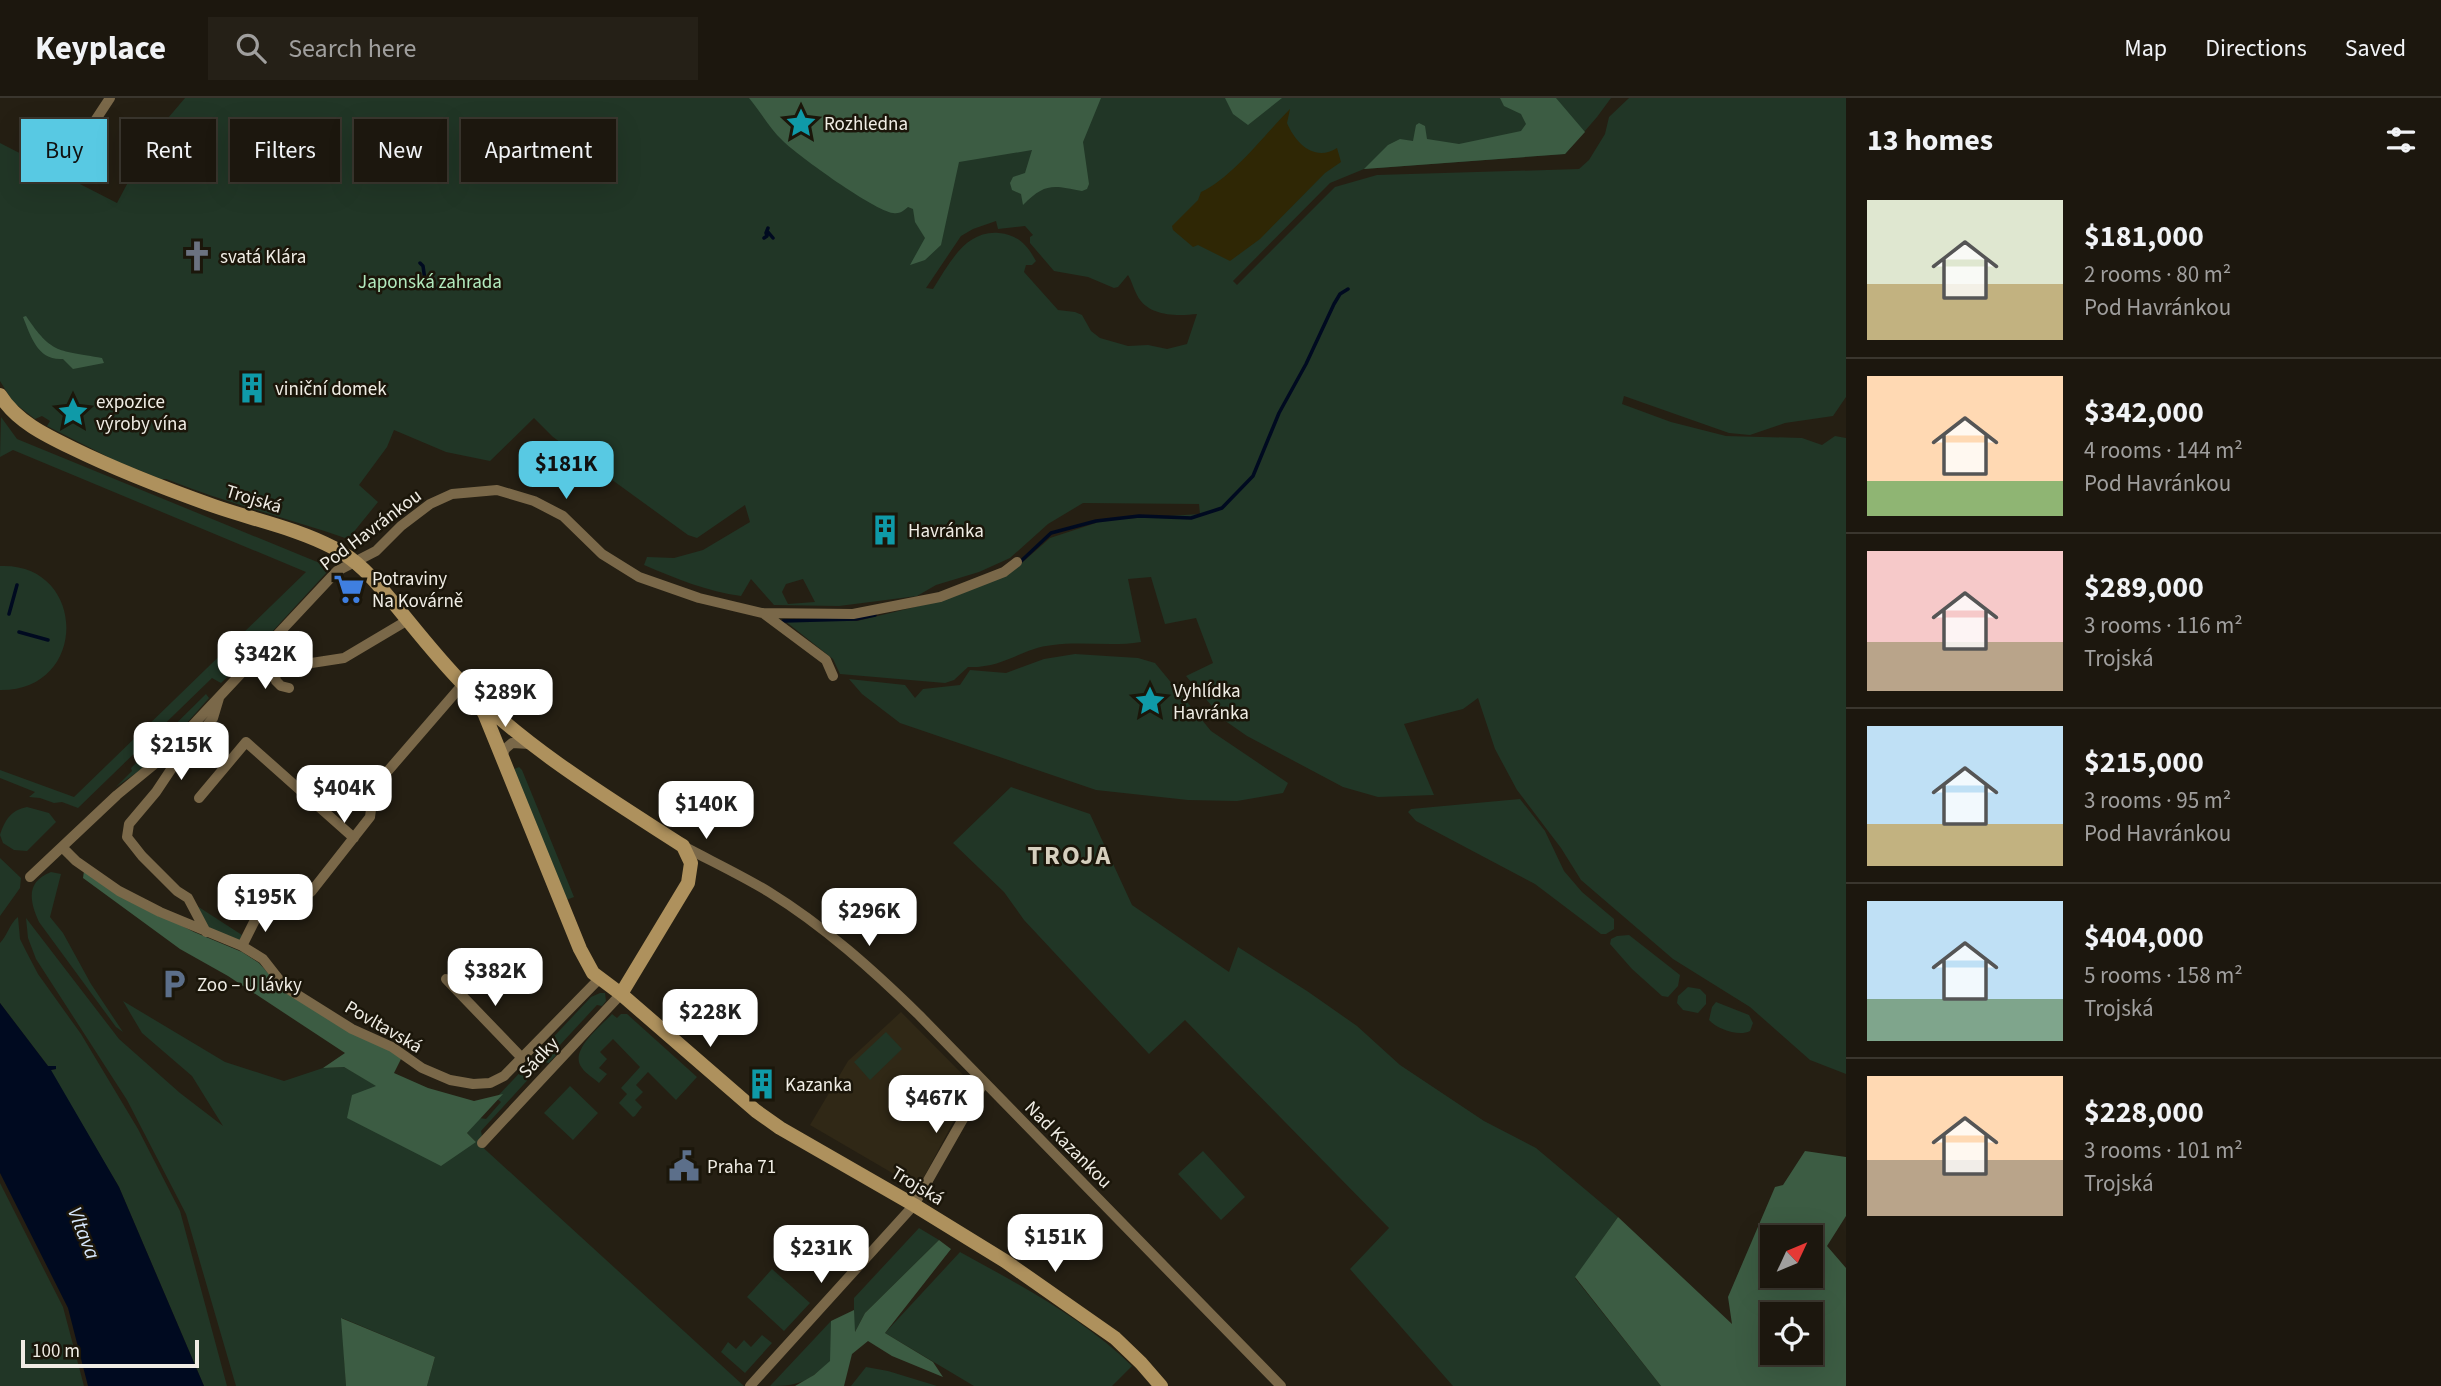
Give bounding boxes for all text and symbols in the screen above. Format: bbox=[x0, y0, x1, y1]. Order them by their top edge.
search box bbox=[208, 17, 698, 80]
text: Keyplace bbox=[35, 25, 166, 72]
icon: search bbox=[232, 29, 270, 67]
text: Search here bbox=[288, 30, 416, 67]
text: Map bbox=[2124, 31, 2167, 66]
text: Directions bbox=[2205, 31, 2307, 66]
text: Saved bbox=[2345, 31, 2406, 66]
place icon: Rozhledna bbox=[784, 106, 818, 140]
place label: Rozhledna bbox=[824, 111, 908, 138]
chip: Buy bbox=[21, 119, 107, 182]
chip: Rent bbox=[121, 119, 216, 182]
chip: Filters bbox=[230, 119, 340, 182]
chip: New bbox=[354, 119, 447, 182]
chip: Apartment bbox=[461, 119, 616, 182]
text: 13 homes bbox=[1867, 119, 1993, 162]
icon: filters bbox=[2382, 121, 2420, 159]
text: $181,000 bbox=[2084, 215, 2204, 258]
icon: home bbox=[1923, 228, 2007, 312]
church icon: svatá Klára bbox=[180, 239, 214, 273]
place label: svatá Klára bbox=[220, 244, 306, 271]
text: 2 rooms · 80 m² bbox=[2084, 258, 2231, 291]
park label: Japonská zahrada bbox=[358, 269, 502, 296]
text: Pod Havránkou bbox=[2084, 291, 2231, 324]
building icon: viniční domek bbox=[235, 371, 269, 405]
place label: viniční domek bbox=[275, 376, 387, 403]
place label: expozice výroby vína bbox=[96, 389, 187, 438]
text: $342,000 bbox=[2084, 391, 2204, 434]
place icon: expozice výroby vína bbox=[56, 395, 90, 429]
icon: home bbox=[1923, 404, 2007, 488]
text: 4 rooms · 144 m² bbox=[2084, 434, 2243, 467]
pin: $181K bbox=[517, 442, 615, 501]
text: $181K bbox=[535, 447, 597, 480]
text: Pod Havránkou bbox=[2084, 467, 2231, 500]
street label: Trojská bbox=[222, 478, 285, 521]
street label: Pod Havránkou bbox=[314, 483, 428, 578]
building icon: Havránka bbox=[868, 513, 902, 547]
place label: Havránka bbox=[908, 518, 984, 545]
place label: Potraviny Na Kovárně bbox=[372, 566, 463, 615]
text: $289,000 bbox=[2084, 566, 2204, 609]
supermarket icon: Potraviny Na Kovárně bbox=[332, 572, 366, 606]
icon: home bbox=[1923, 579, 2007, 663]
text: 3 rooms · 116 m² bbox=[2084, 609, 2243, 642]
pin: $342K bbox=[216, 632, 314, 691]
text: $342K bbox=[234, 637, 296, 670]
text: Trojská bbox=[2084, 642, 2154, 675]
pin: $289K bbox=[456, 670, 554, 729]
text: $289K bbox=[474, 675, 536, 708]
place label: Vyhlídka Havránka bbox=[1173, 678, 1249, 727]
place icon: Vyhlídka Havránka bbox=[1133, 684, 1167, 718]
pin: $215K bbox=[132, 722, 230, 782]
text: $215K bbox=[150, 728, 212, 761]
text: $215,000 bbox=[2084, 741, 2204, 784]
icon: home bbox=[1923, 754, 2007, 838]
pin: $404K bbox=[295, 766, 393, 825]
text: $404K bbox=[313, 771, 375, 804]
pin: $140K bbox=[657, 782, 755, 841]
text: 3 rooms · 95 m² bbox=[2084, 784, 2231, 817]
text: $140K bbox=[675, 787, 737, 820]
text: Pod Havránkou bbox=[2084, 817, 2231, 850]
district label: TROJA bbox=[1028, 837, 1112, 874]
pin: $195K bbox=[216, 874, 314, 934]
text: $195K bbox=[234, 880, 296, 913]
pin: $296K bbox=[820, 888, 918, 948]
text: $296K bbox=[838, 894, 900, 927]
text: $404,000 bbox=[2084, 916, 2204, 959]
icon: home bbox=[1923, 929, 2007, 1013]
pin: $382K bbox=[446, 948, 544, 1008]
text: $382K bbox=[464, 954, 526, 987]
text: 5 rooms · 158 m² bbox=[2084, 959, 2243, 992]
parking icon: Zoo – U lávky bbox=[157, 967, 191, 1001]
place label: Zoo – U lávky bbox=[197, 972, 302, 999]
pin: $228K bbox=[661, 990, 759, 1049]
text: Trojská bbox=[2084, 992, 2154, 1025]
street label: Povltavská bbox=[339, 994, 427, 1060]
text: $228K bbox=[679, 995, 741, 1028]
street label: Sádky bbox=[513, 1031, 566, 1085]
building icon: Kazanka bbox=[745, 1067, 779, 1101]
place label: Kazanka bbox=[785, 1072, 852, 1099]
pin: $467K bbox=[887, 1076, 985, 1135]
text: $467K bbox=[905, 1081, 967, 1114]
text: $228,000 bbox=[2084, 1091, 2204, 1134]
street label: Nad Kazankou bbox=[1018, 1095, 1118, 1195]
icon: home bbox=[1923, 1104, 2007, 1188]
text: 3 rooms · 101 m² bbox=[2084, 1134, 2243, 1167]
public building icon: Praha 71 bbox=[667, 1149, 701, 1183]
place label: Praha 71 bbox=[707, 1154, 776, 1181]
street label: Trojská bbox=[886, 1160, 949, 1213]
text: Trojská bbox=[2084, 1167, 2154, 1200]
water label: Vltava bbox=[60, 1202, 108, 1264]
pin: $151K bbox=[1006, 1214, 1104, 1274]
text: $151K bbox=[1024, 1220, 1086, 1253]
north arrow bbox=[1760, 1225, 1824, 1288]
map controls bbox=[1760, 1225, 1823, 1365]
pin: $231K bbox=[772, 1226, 870, 1285]
text: $231K bbox=[790, 1231, 852, 1264]
button: locate bbox=[1760, 1302, 1823, 1365]
scale bar bbox=[21, 1337, 200, 1369]
text: 100 m bbox=[32, 1338, 80, 1365]

